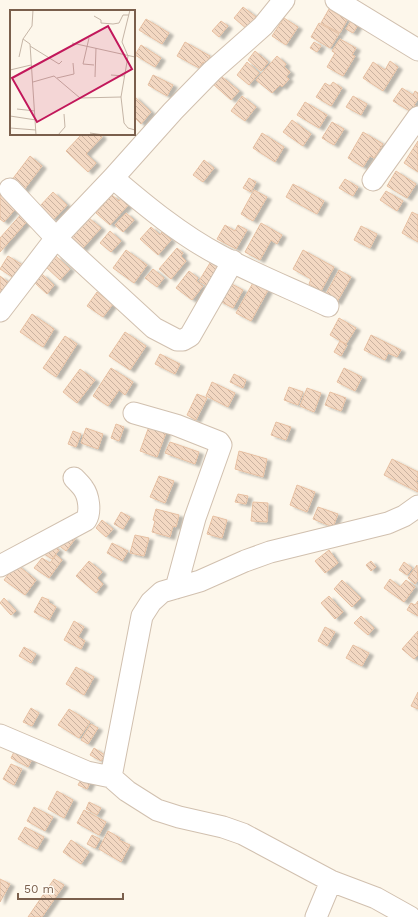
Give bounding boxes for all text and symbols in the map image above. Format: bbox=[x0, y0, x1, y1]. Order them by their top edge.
inset map bbox=[10, 10, 135, 135]
scale bar bbox=[18, 875, 123, 901]
text: 50 m bbox=[24, 882, 54, 896]

